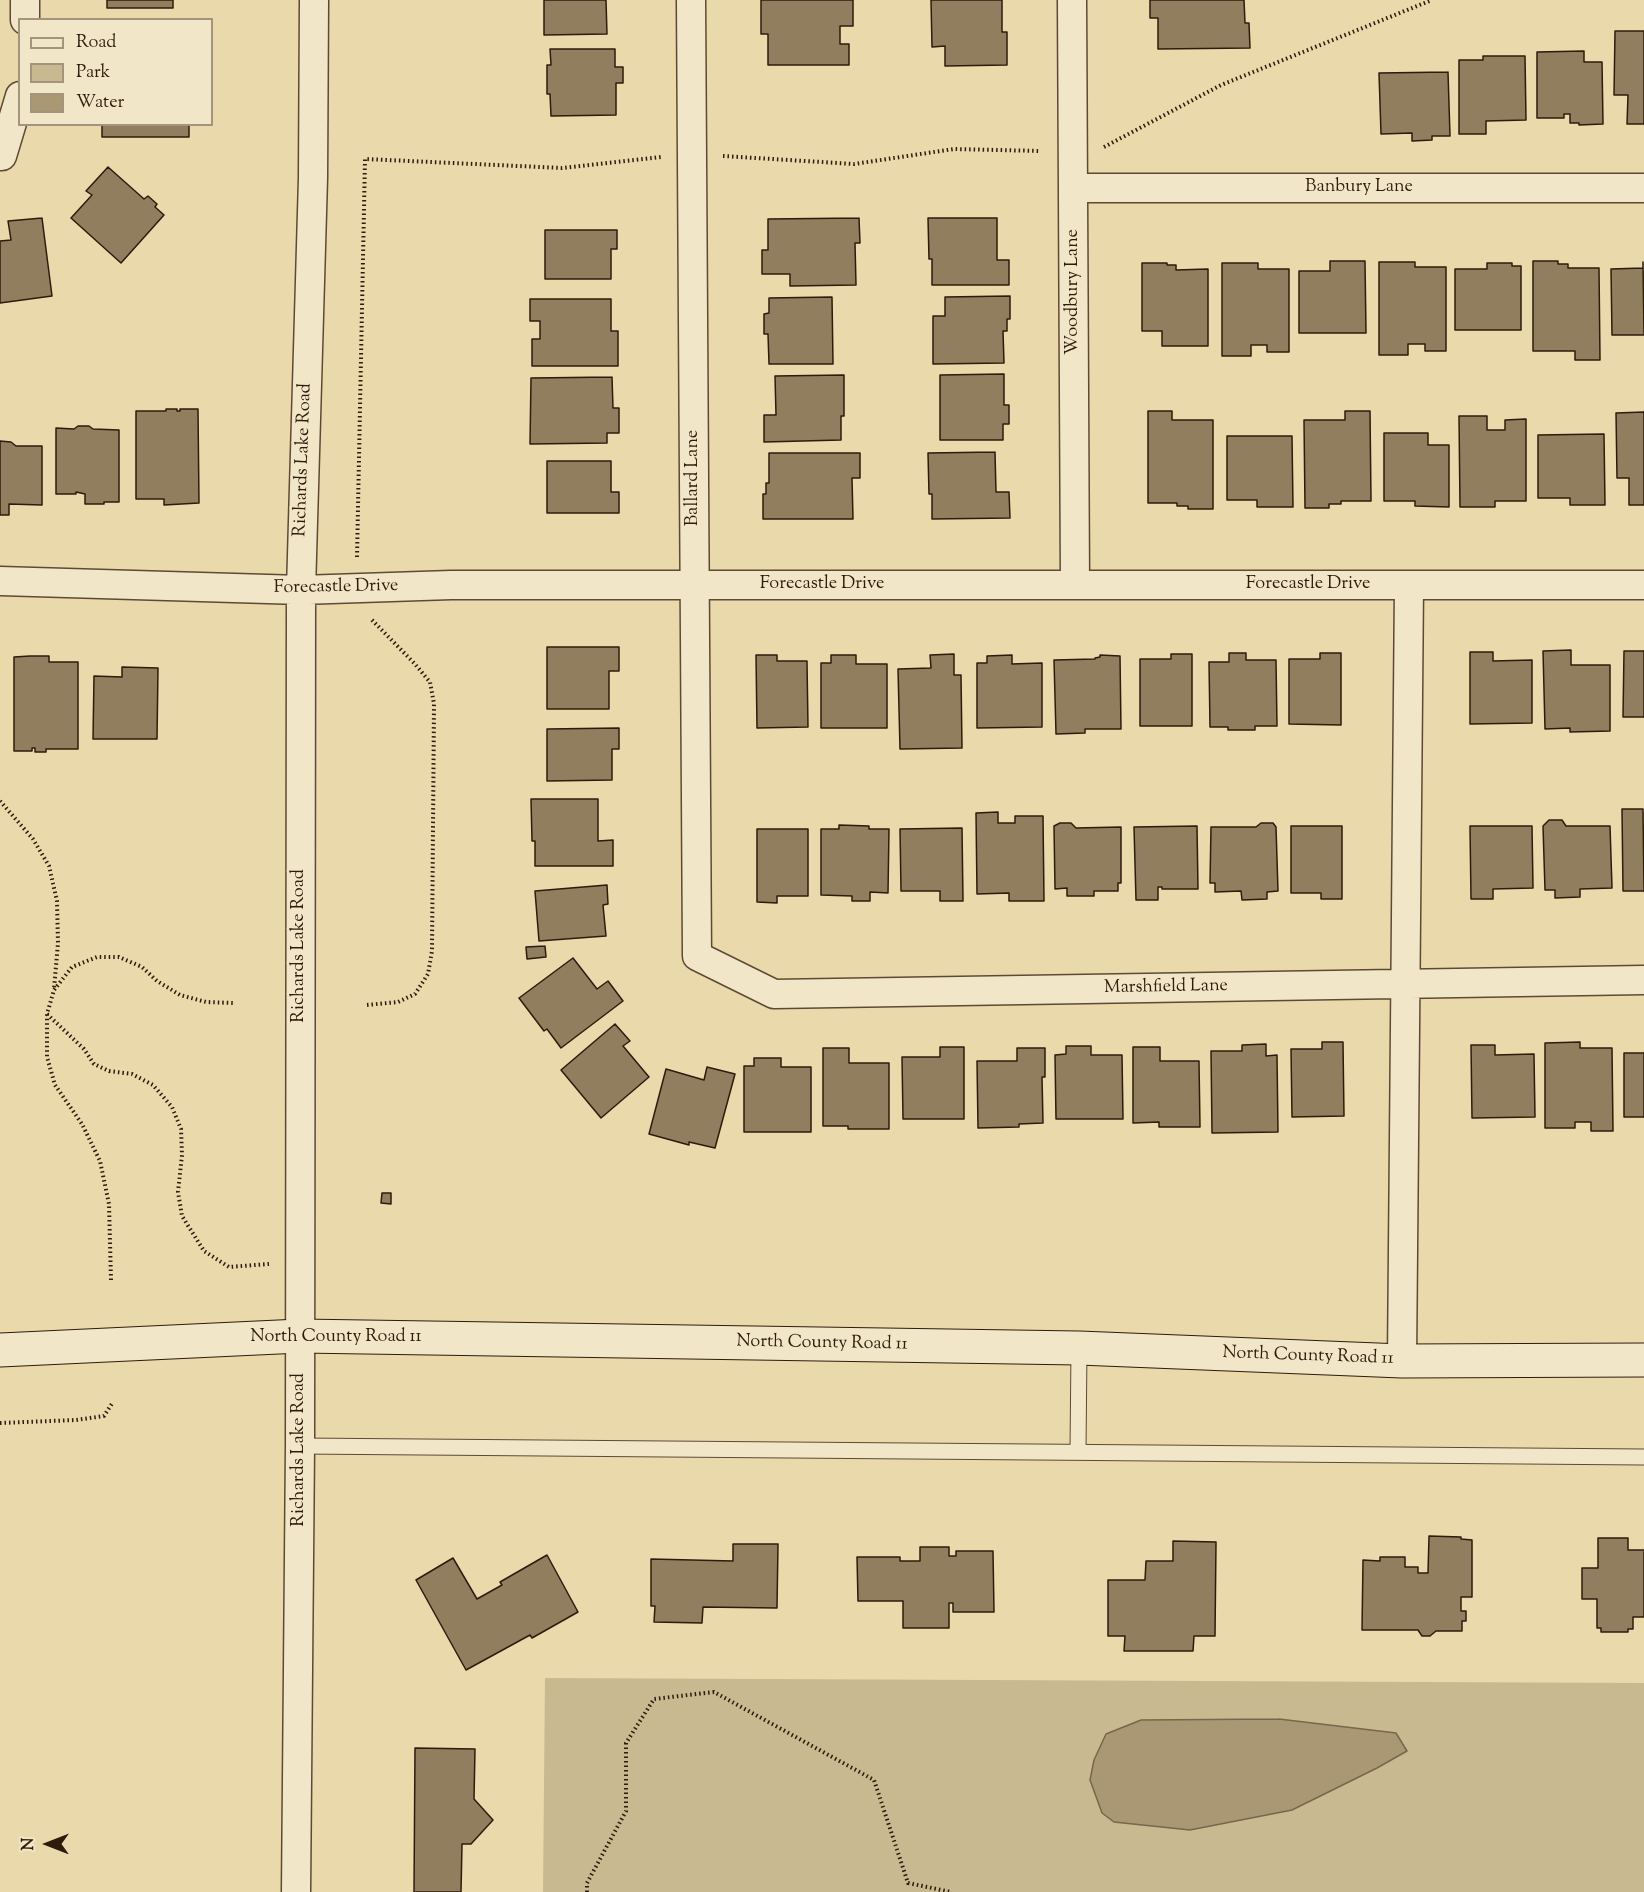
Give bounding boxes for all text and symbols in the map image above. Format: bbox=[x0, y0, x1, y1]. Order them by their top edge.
legend bbox=[18, 18, 213, 126]
text: Road bbox=[76, 30, 116, 56]
text: Park bbox=[76, 60, 110, 86]
text: Water bbox=[76, 90, 124, 116]
street label: Banbury Lane bbox=[1305, 177, 1413, 199]
street label: Woodbury Lane bbox=[1063, 229, 1085, 355]
street label: Richards Lake Road bbox=[291, 383, 317, 537]
street label: Ballard Lane bbox=[683, 430, 705, 526]
street label: Forecastle Drive bbox=[760, 574, 884, 596]
street label: Forecastle Drive bbox=[1246, 574, 1370, 596]
street label: Forecastle Drive bbox=[273, 576, 399, 600]
street label: Richards Lake Road bbox=[289, 869, 311, 1023]
street label: Marshfield Lane bbox=[1104, 976, 1228, 1000]
street label: North County Road 11 bbox=[250, 1327, 422, 1349]
street label: North County Road 11 bbox=[736, 1332, 908, 1356]
street label: North County Road 11 bbox=[1222, 1343, 1394, 1371]
street label: Richards Lake Road bbox=[289, 1373, 311, 1527]
north arrow bbox=[18, 1814, 78, 1874]
text: N bbox=[18, 1838, 41, 1850]

